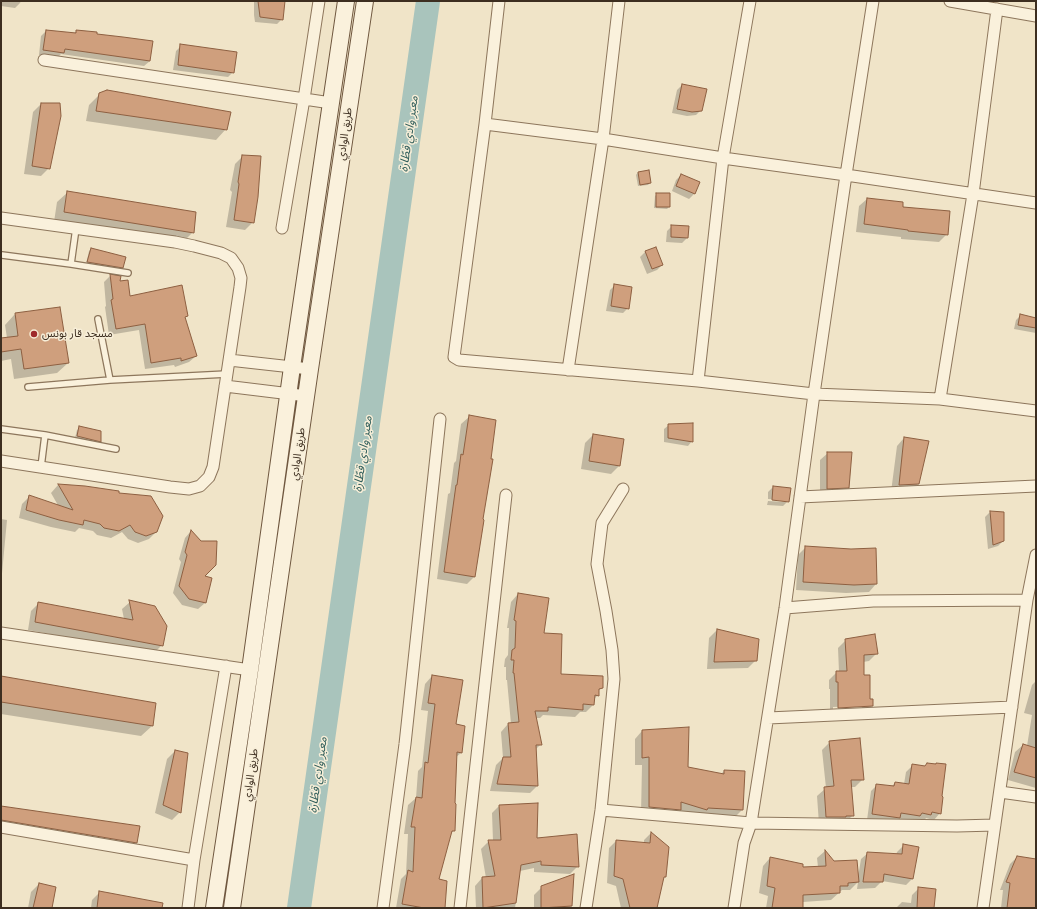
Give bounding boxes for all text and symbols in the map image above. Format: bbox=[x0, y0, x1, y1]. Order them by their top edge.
water label: معبر وادي قطّارة bbox=[397, 95, 421, 173]
street label: طريق الوادي bbox=[335, 107, 355, 161]
place label: مسجد قار بونس bbox=[42, 327, 113, 341]
marker: مسجد قار بونس bbox=[29, 329, 39, 339]
water label: معبر وادي قطّارة bbox=[351, 415, 375, 493]
street label: طريق الوادي bbox=[288, 427, 308, 481]
water label: معبر وادي قطّارة bbox=[306, 736, 330, 814]
street label: طريق الوادي bbox=[241, 748, 261, 802]

